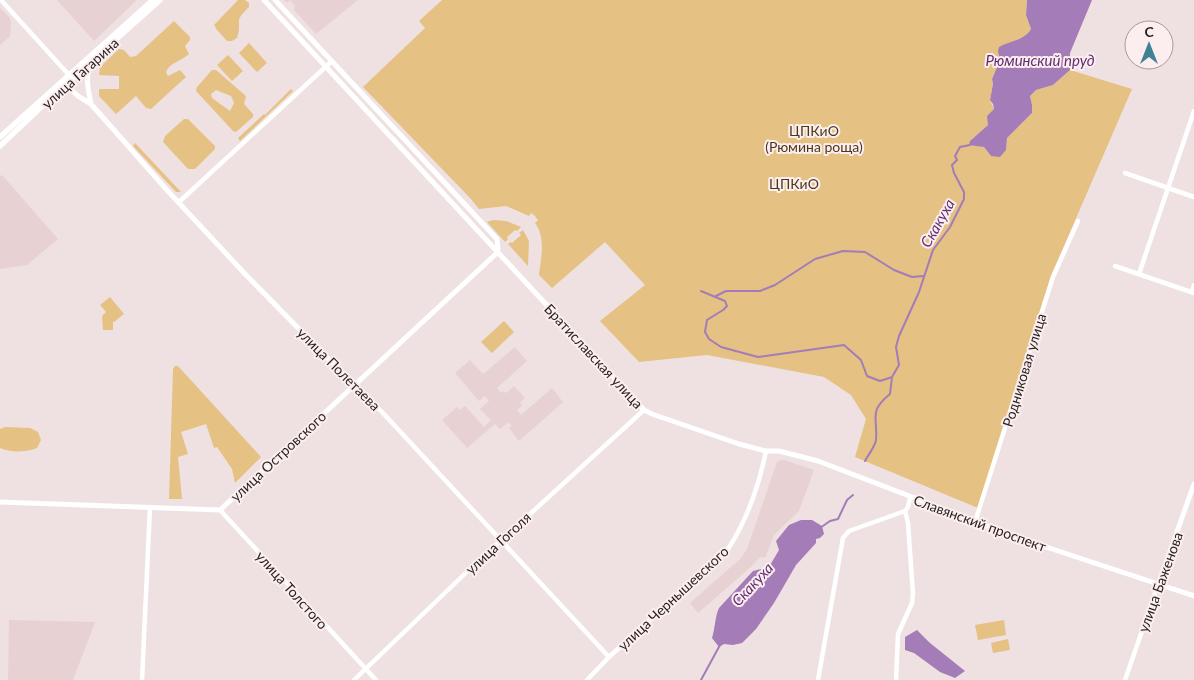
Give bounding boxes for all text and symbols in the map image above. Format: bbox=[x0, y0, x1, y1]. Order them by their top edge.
north arrow bbox=[1124, 20, 1174, 70]
text: С bbox=[1144, 23, 1154, 40]
street label: улица Гагарина bbox=[38, 34, 122, 112]
water label: Рюминский пруд bbox=[985, 51, 1095, 69]
park label: ЦПКиО (Рюмина роща) bbox=[765, 122, 863, 155]
park label: ЦПКиО bbox=[769, 175, 819, 192]
water label: Скакуха bbox=[916, 195, 958, 250]
street label: Братиславская улица bbox=[541, 300, 647, 412]
street label: Родниковая улица bbox=[999, 311, 1049, 429]
street label: улица Полетаева bbox=[294, 324, 384, 414]
street label: улица Островского bbox=[227, 407, 329, 505]
street label: Славянский проспект bbox=[911, 491, 1049, 555]
street label: улица Гоголя bbox=[462, 508, 534, 578]
street label: улица Баженова bbox=[1134, 530, 1186, 634]
street label: улица Чернышевского bbox=[614, 542, 732, 654]
street label: улица Толстого bbox=[253, 547, 332, 633]
water label: Скакуха bbox=[727, 558, 777, 609]

